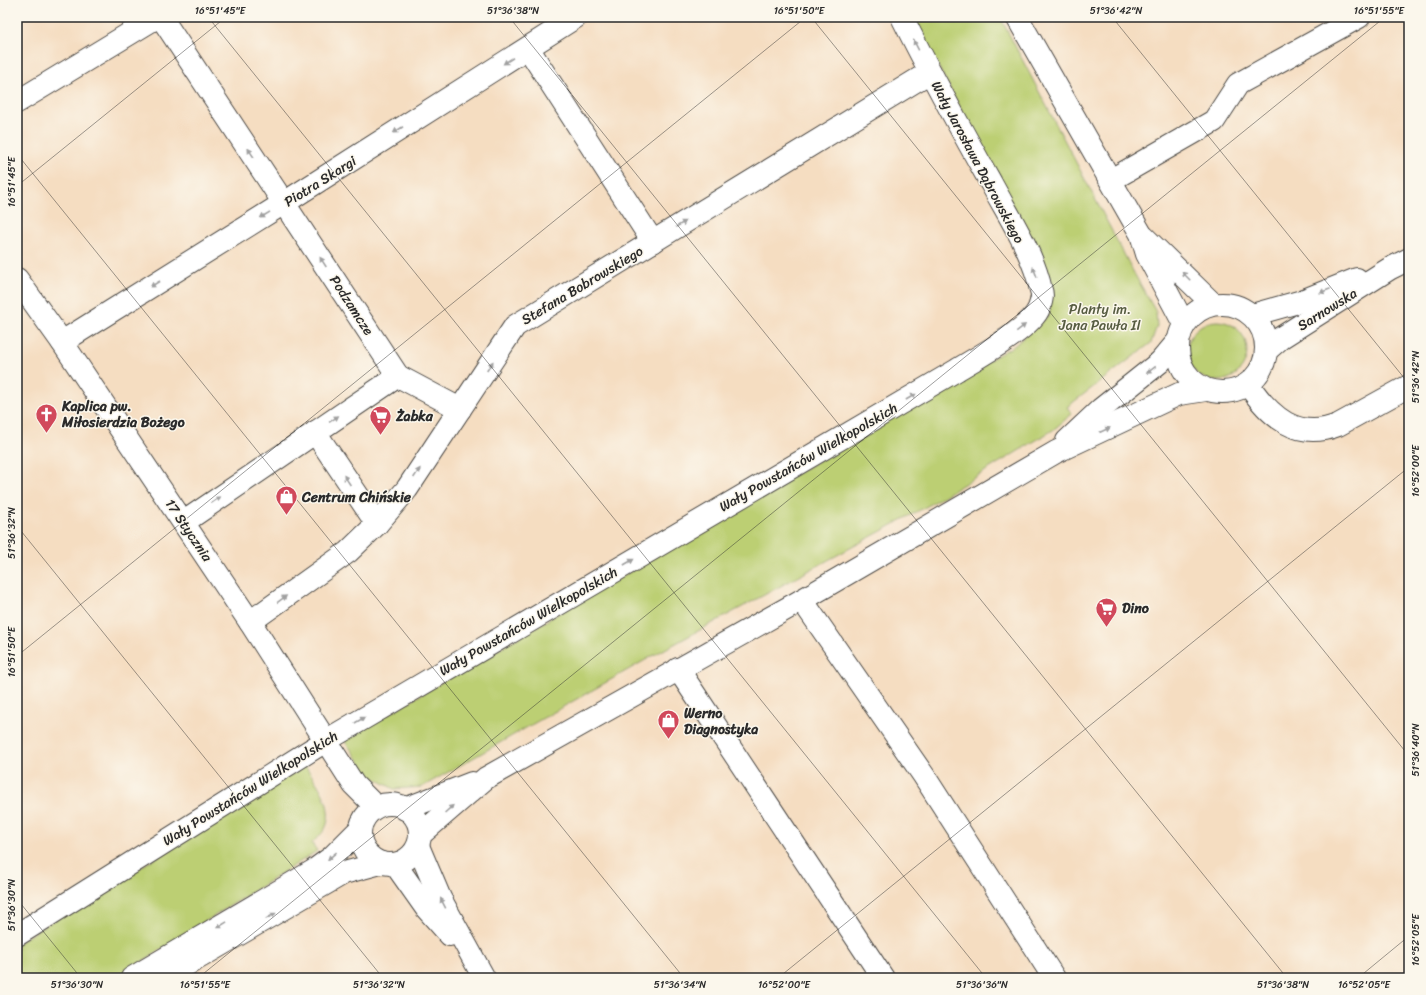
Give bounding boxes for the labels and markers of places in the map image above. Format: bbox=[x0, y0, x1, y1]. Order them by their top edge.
place label: Kaplica pw. Miłosierdzia Bożego bbox=[61, 394, 185, 435]
church icon: Kaplica pw. Miłosierdzia Bożego bbox=[33, 401, 59, 434]
supermarket icon: Żabka bbox=[367, 403, 393, 436]
place label: Żabka bbox=[395, 404, 434, 429]
shop icon: Centrum Chińskie bbox=[273, 484, 299, 517]
place label: Centrum Chińskie bbox=[301, 485, 412, 510]
supermarket icon: Dino bbox=[1094, 595, 1120, 628]
place label: Dino bbox=[1122, 596, 1150, 621]
place label: Werno Diagnostyka bbox=[684, 701, 758, 742]
shop icon: Werno Diagnostyka bbox=[655, 708, 681, 741]

